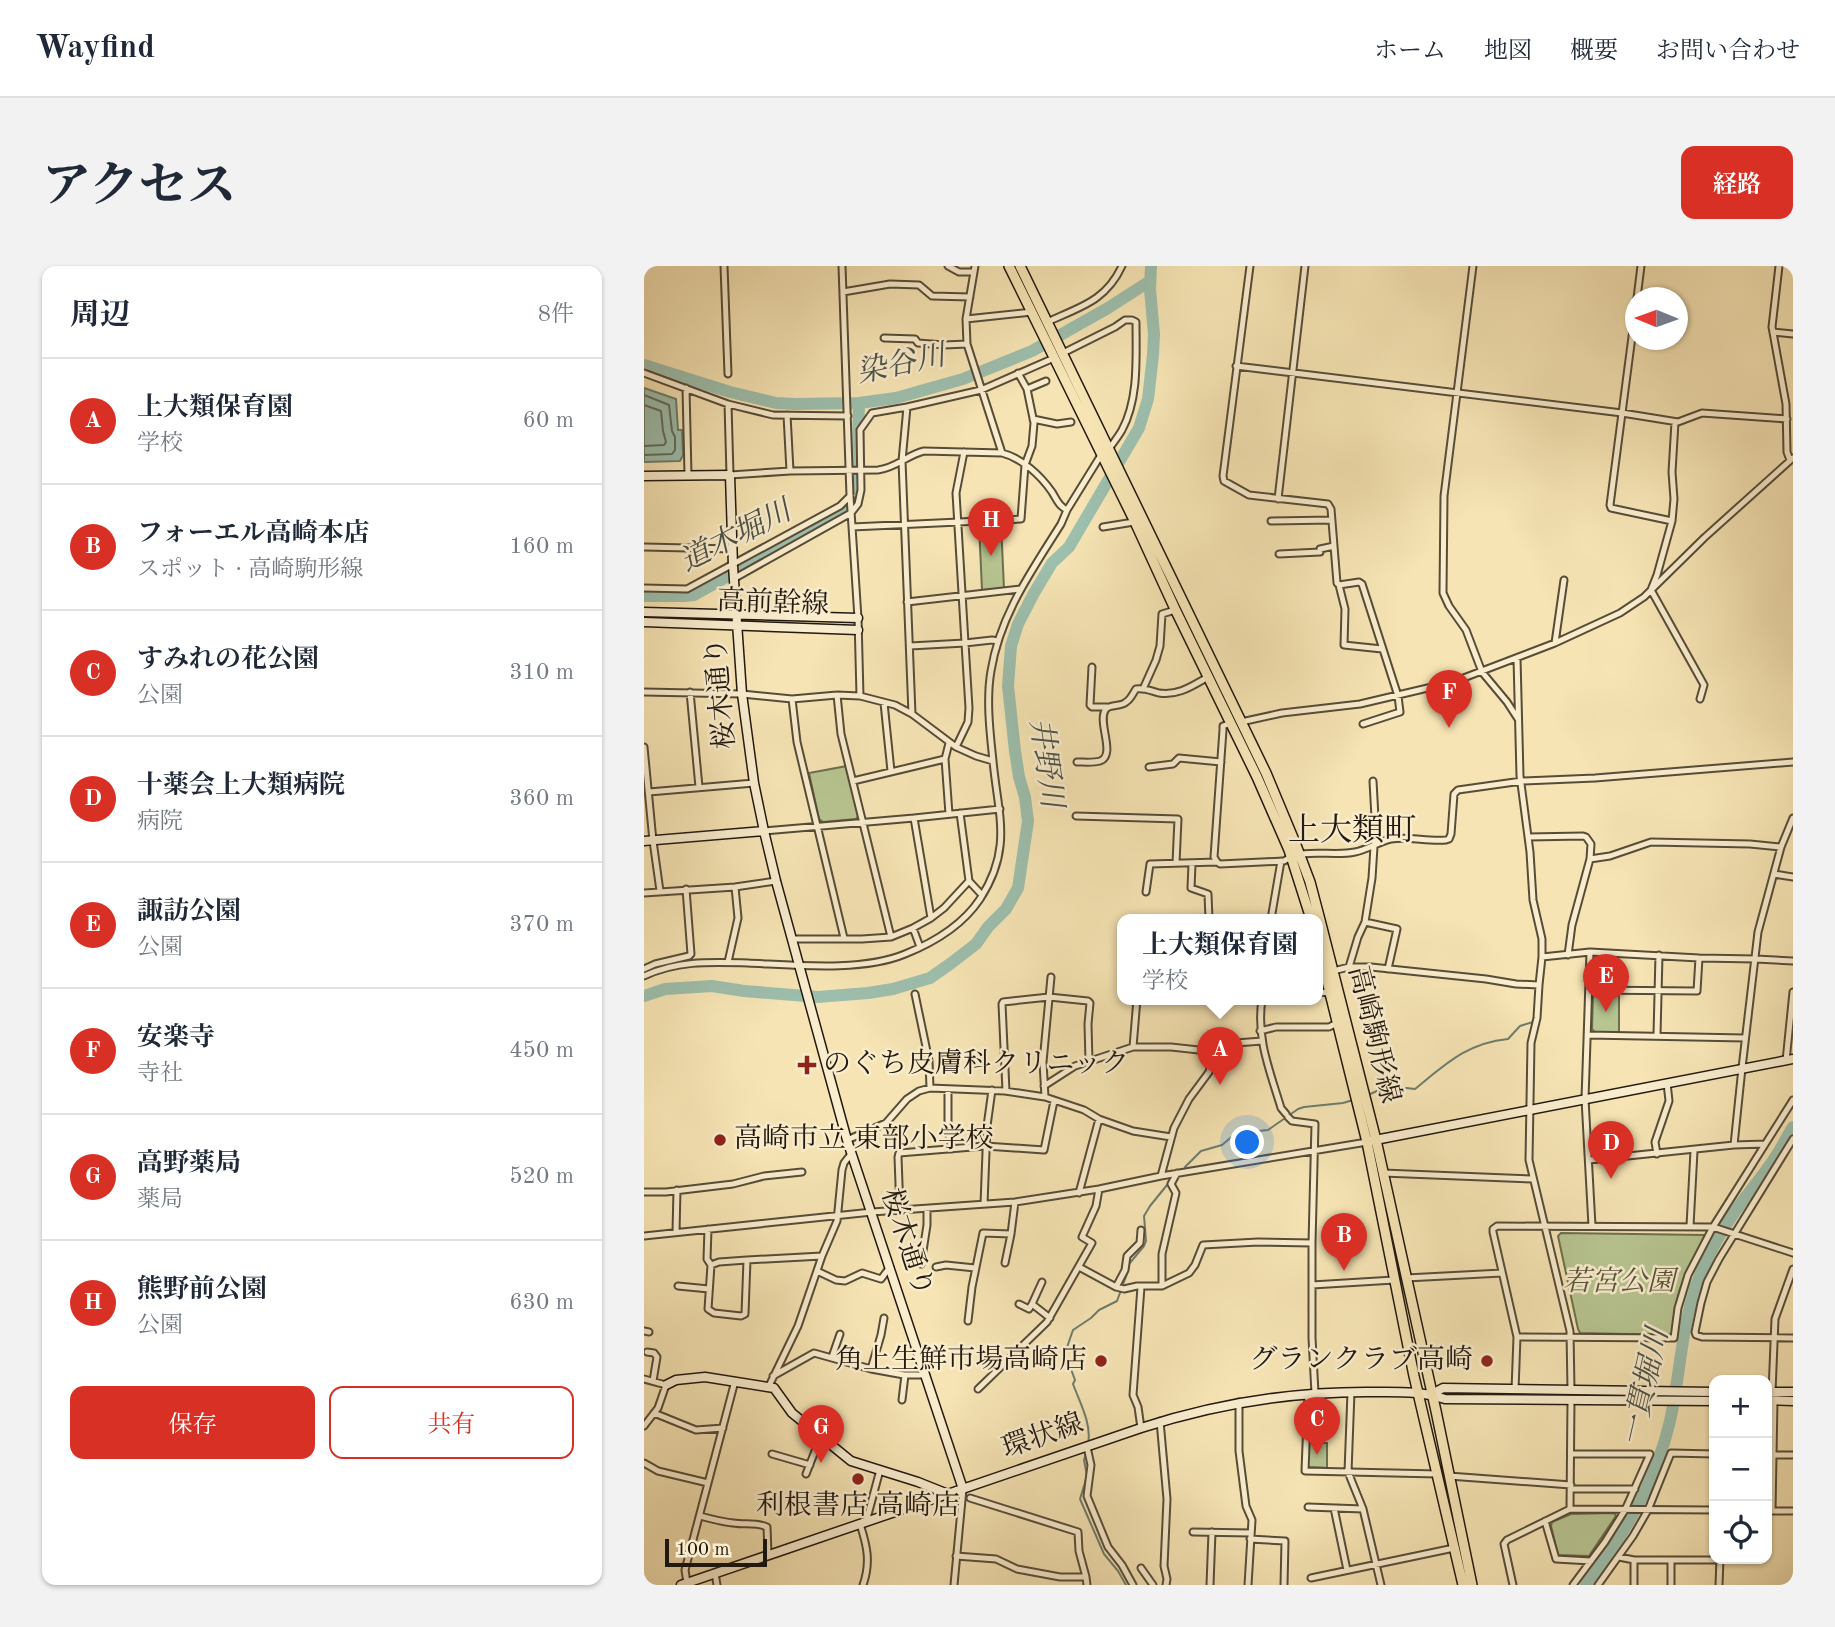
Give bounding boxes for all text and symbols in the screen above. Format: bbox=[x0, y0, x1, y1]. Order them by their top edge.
text: Wayfind bbox=[35, 32, 155, 65]
text: ホーム bbox=[1374, 40, 1446, 64]
text: 地図 bbox=[1484, 40, 1532, 64]
text: 概要 bbox=[1570, 40, 1618, 64]
text: お問い合わせ bbox=[1656, 40, 1800, 64]
button: 経路 bbox=[1681, 146, 1793, 219]
text: アクセス bbox=[42, 164, 237, 213]
north arrow bbox=[1625, 287, 1688, 350]
text: 周辺 bbox=[70, 301, 130, 331]
text: 8件 bbox=[538, 303, 574, 326]
water label: 染谷川 bbox=[853, 337, 951, 389]
text: 上大類保育園 bbox=[137, 395, 293, 421]
text: A bbox=[84, 409, 102, 432]
text: 60 m bbox=[523, 409, 574, 432]
text: 学校 bbox=[137, 432, 183, 455]
water label: 道木堀川 bbox=[674, 492, 799, 578]
pin: H bbox=[968, 498, 1014, 556]
text: フォーエル高崎本店 bbox=[137, 521, 370, 547]
text: B bbox=[85, 535, 101, 558]
text: 160 m bbox=[509, 535, 574, 558]
text: スポット · 高崎駒形線 bbox=[137, 558, 363, 581]
street label: 高前幹線 bbox=[717, 585, 830, 620]
street label: 桜木通り bbox=[700, 636, 741, 750]
text: すみれの花公園 bbox=[137, 647, 319, 673]
text: C bbox=[85, 661, 101, 684]
text: 310 m bbox=[509, 661, 574, 684]
pin: F bbox=[1426, 670, 1472, 728]
text: 公園 bbox=[137, 684, 183, 707]
water label: 井野川 bbox=[1024, 716, 1070, 813]
text: 十薬会上大類病院 bbox=[137, 773, 345, 799]
text: D bbox=[84, 787, 102, 810]
text: 360 m bbox=[509, 787, 574, 810]
text: 病院 bbox=[137, 810, 183, 833]
district label: 上大類町 bbox=[1288, 813, 1416, 848]
text: 諏訪公園 bbox=[137, 899, 241, 925]
text: E bbox=[85, 913, 101, 936]
text: 370 m bbox=[509, 913, 574, 936]
popup bbox=[1117, 914, 1323, 1005]
text: 上大類保育園 bbox=[1142, 933, 1298, 959]
text: 公園 bbox=[137, 936, 183, 959]
pin: E bbox=[1583, 954, 1629, 1012]
street label: 高崎駒形線 bbox=[1342, 963, 1406, 1106]
text: 学校 bbox=[1142, 970, 1188, 993]
text: 安楽寺 bbox=[137, 1025, 215, 1051]
pin: A bbox=[1197, 1027, 1243, 1085]
text: F bbox=[85, 1039, 101, 1062]
text: 450 m bbox=[509, 1039, 574, 1062]
place label: のぐち皮膚科クリニック bbox=[823, 1048, 1129, 1079]
marker: のぐち皮膚科クリニック bbox=[797, 1055, 817, 1075]
text: 寺社 bbox=[137, 1062, 183, 1085]
pin: D bbox=[1588, 1121, 1634, 1179]
place label: 高崎市立 東部小学校 bbox=[734, 1123, 994, 1154]
your location bbox=[1230, 1125, 1264, 1159]
marker: 高崎市立 東部小学校 bbox=[712, 1132, 728, 1148]
text: 高野薬局 bbox=[137, 1151, 241, 1177]
text: G bbox=[85, 1165, 101, 1188]
text: 520 m bbox=[509, 1165, 574, 1188]
street label: 桜木通り bbox=[875, 1184, 939, 1301]
text: 薬局 bbox=[137, 1188, 183, 1211]
pin: B bbox=[1321, 1213, 1367, 1271]
park label: 若宮公園 bbox=[1563, 1266, 1679, 1297]
text: 熊野前公園 bbox=[137, 1277, 267, 1303]
text: H bbox=[84, 1291, 102, 1314]
text: 630 m bbox=[509, 1291, 574, 1314]
text: 公園 bbox=[137, 1314, 183, 1337]
water label: 一貫堀川 bbox=[1616, 1323, 1675, 1450]
place label: 角上生鮮市場高崎店 bbox=[835, 1344, 1087, 1375]
place label: グランクラブ高崎 bbox=[1250, 1344, 1473, 1375]
marker: 角上生鮮市場高崎店 bbox=[1093, 1353, 1109, 1369]
marker: グランクラブ高崎 bbox=[1479, 1353, 1495, 1369]
map controls bbox=[1709, 1375, 1772, 1564]
button: + bbox=[1709, 1375, 1772, 1438]
button: 保存 bbox=[70, 1386, 315, 1459]
button: 共有 bbox=[329, 1386, 574, 1459]
pin: C bbox=[1294, 1397, 1340, 1455]
pin: G bbox=[798, 1405, 844, 1463]
street label: 環状線 bbox=[998, 1407, 1087, 1464]
button: − bbox=[1709, 1438, 1772, 1501]
marker: 利根書店 高崎店 bbox=[850, 1471, 866, 1487]
place label: 利根書店 高崎店 bbox=[756, 1490, 960, 1521]
button: locate bbox=[1709, 1501, 1772, 1564]
scale bar bbox=[665, 1536, 766, 1568]
text: 100 m bbox=[676, 1541, 729, 1560]

